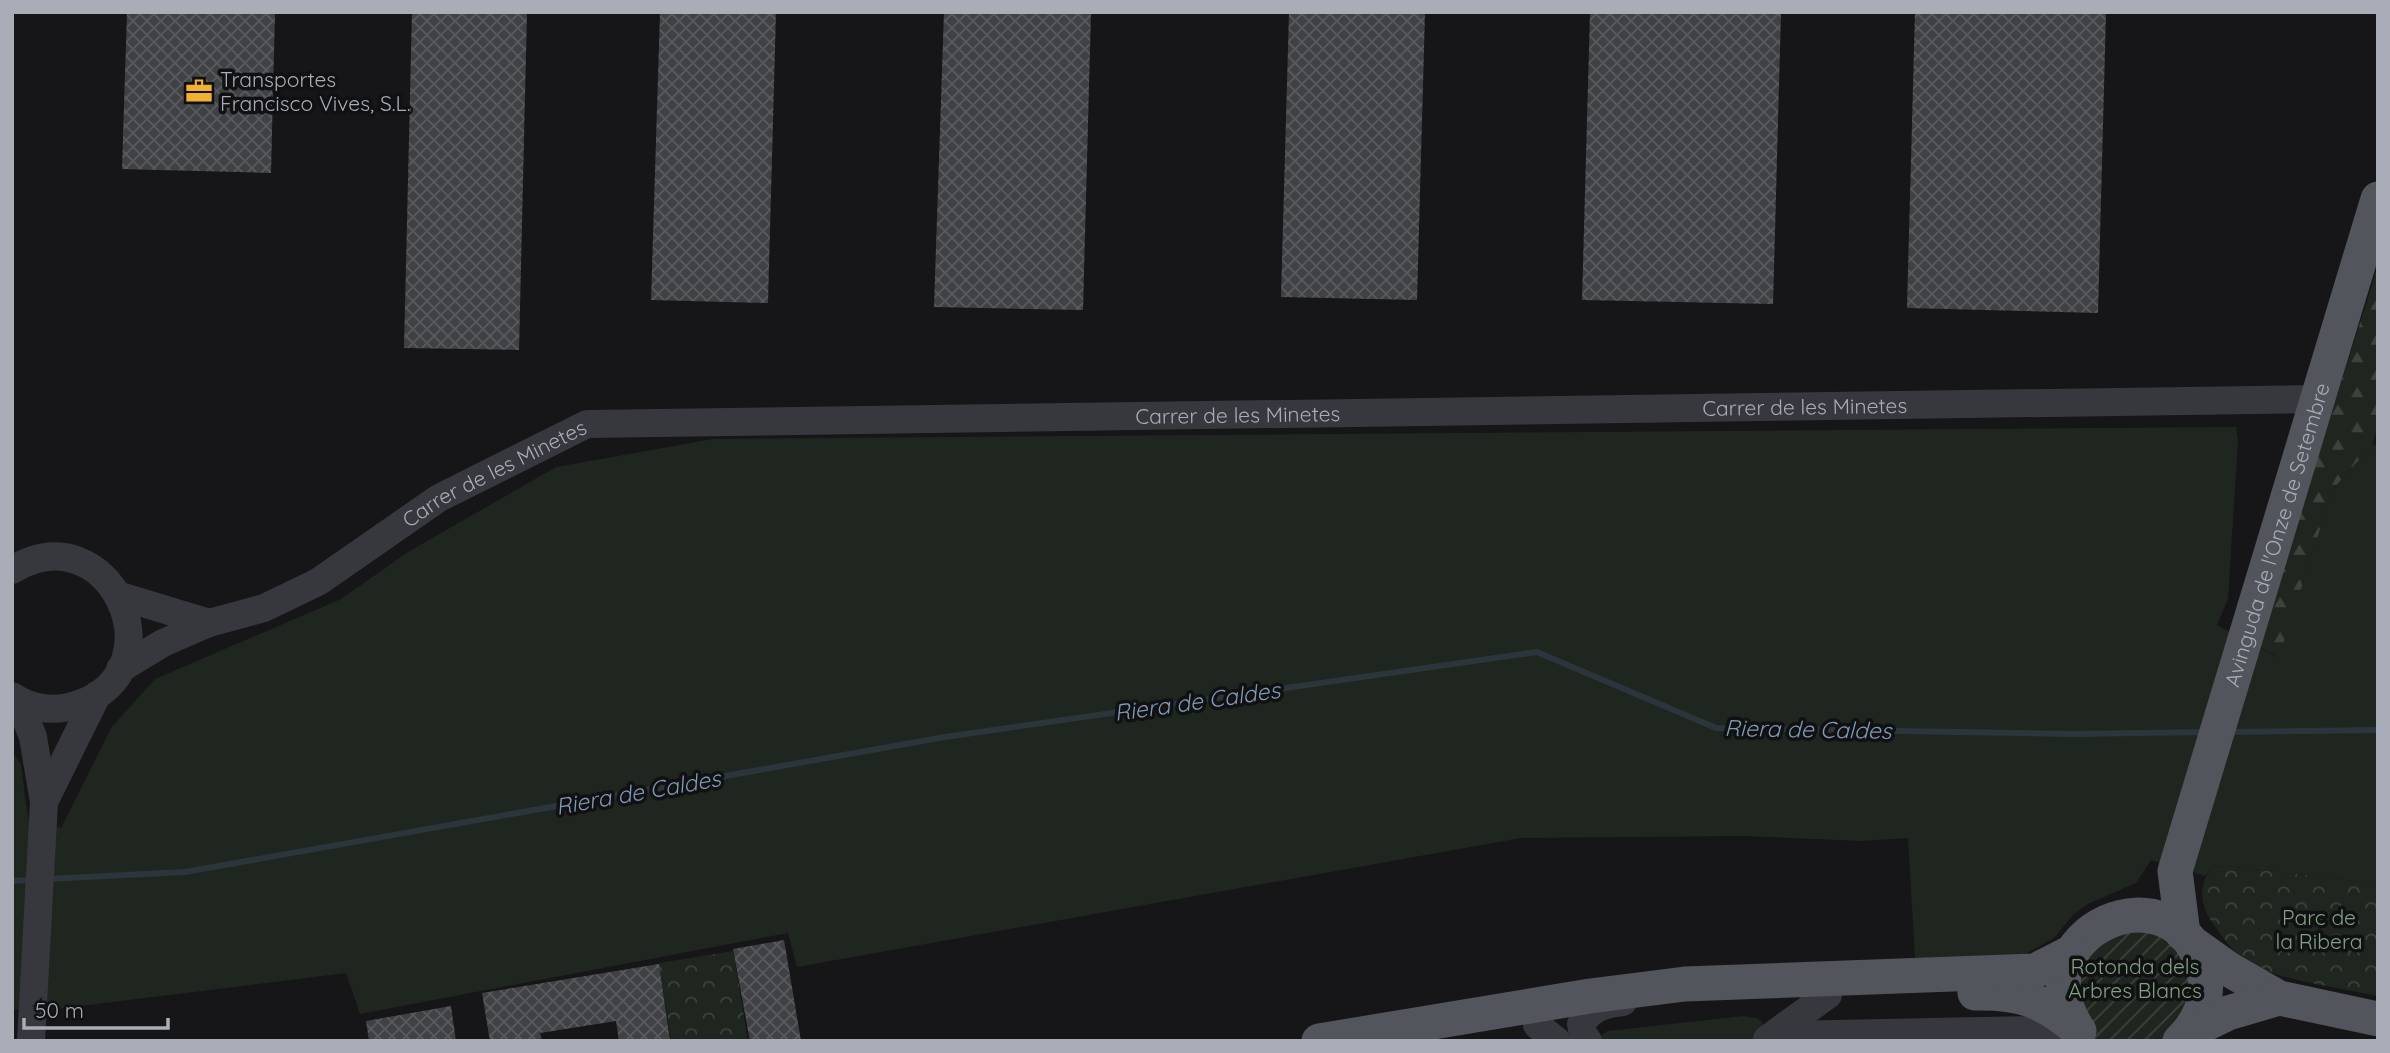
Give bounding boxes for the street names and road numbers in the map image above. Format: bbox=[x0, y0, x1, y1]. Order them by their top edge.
street label: Avinguda de l'Onze de Setembre bbox=[2218, 379, 2335, 690]
street label: Carrer de les Minetes bbox=[1702, 392, 1907, 421]
street label: Carrer de les Minetes bbox=[1135, 400, 1340, 429]
street label: Carrer de les Minetes bbox=[397, 414, 590, 533]

